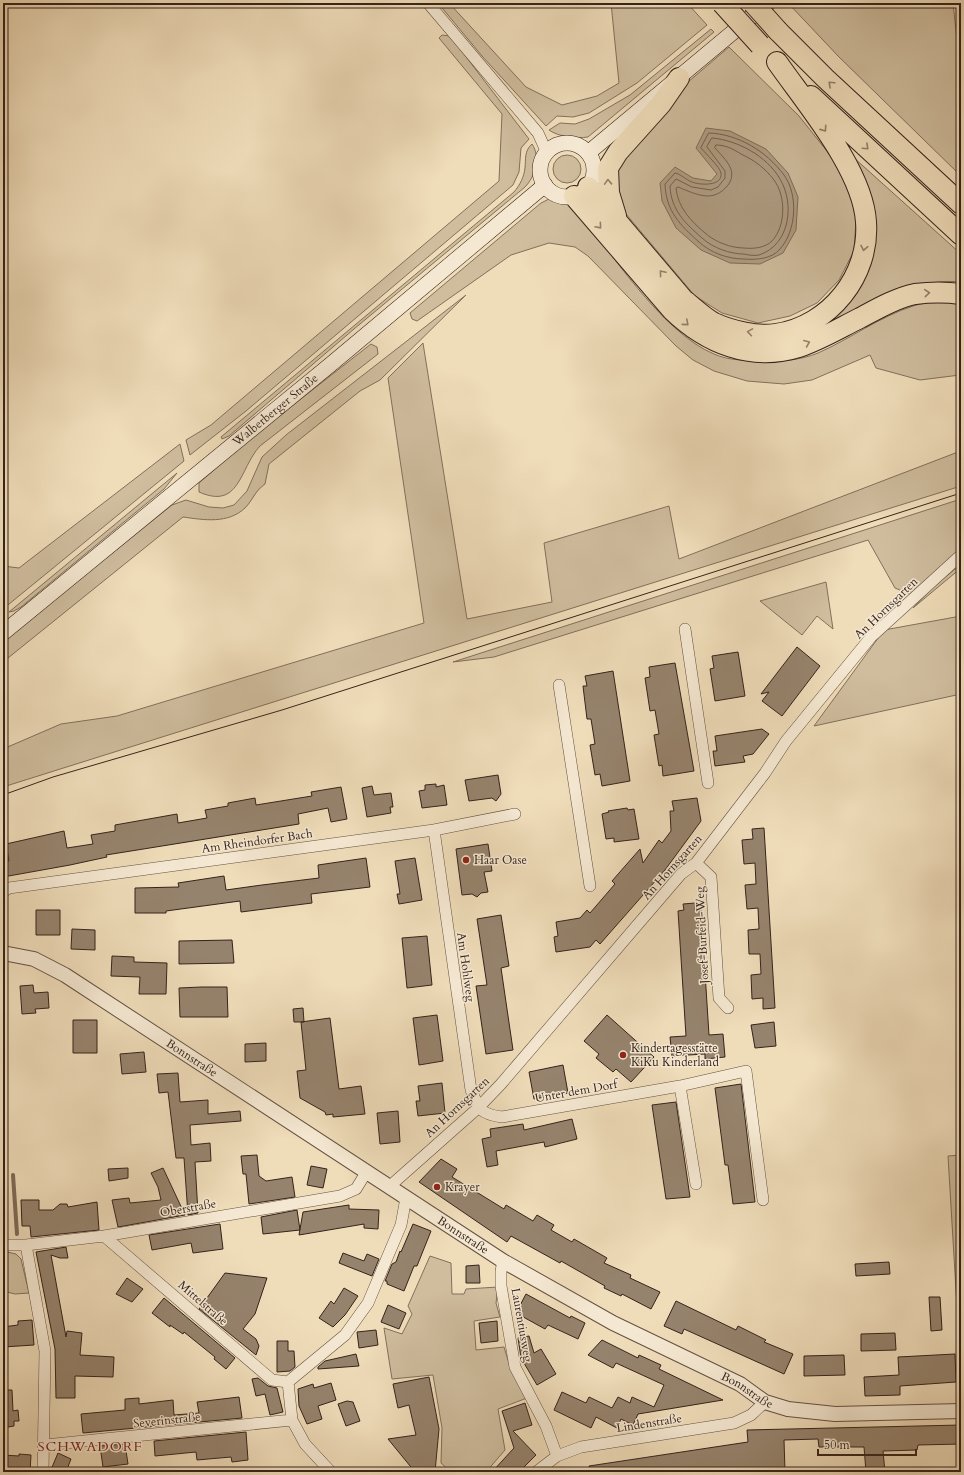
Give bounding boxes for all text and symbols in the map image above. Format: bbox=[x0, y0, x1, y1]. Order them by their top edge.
one-way arrow bbox=[829, 82, 836, 89]
one-way arrow bbox=[819, 124, 826, 131]
one-way arrow bbox=[861, 142, 869, 150]
one-way arrow bbox=[604, 179, 613, 185]
one-way arrow bbox=[595, 221, 602, 229]
one-way arrow bbox=[861, 244, 869, 251]
one-way arrow bbox=[660, 271, 667, 278]
one-way arrow bbox=[924, 289, 930, 298]
one-way arrow bbox=[681, 318, 689, 326]
one-way arrow bbox=[747, 329, 753, 337]
one-way arrow bbox=[803, 340, 811, 348]
street label: Walberberger Straße bbox=[228, 370, 321, 450]
street label: An Hornsgarten bbox=[851, 573, 921, 642]
street label: Am Rheindorfer Bach bbox=[201, 825, 314, 857]
street label: An Hornsgarten bbox=[638, 831, 706, 903]
place label: Haar Oase bbox=[474, 852, 527, 868]
marker: Haar Oase bbox=[461, 855, 471, 865]
street label: Josef-Burfeid-Weg bbox=[691, 885, 713, 986]
street label: Am Hohlweg bbox=[453, 931, 479, 1003]
street label: Bonnstraße bbox=[163, 1035, 221, 1080]
place label: Kindertagesstätte KiKu Kinderland bbox=[631, 1040, 719, 1070]
marker: Kindertagesstätte KiKu Kinderland bbox=[618, 1050, 628, 1060]
street label: An Hornsgarten bbox=[421, 1073, 493, 1141]
street label: Unter dem Dorf bbox=[534, 1076, 621, 1106]
place label: Krayer bbox=[445, 1179, 480, 1195]
marker: Krayer bbox=[432, 1182, 442, 1192]
street label: Oberstraße bbox=[159, 1195, 217, 1221]
street label: Bonnstraße bbox=[434, 1212, 492, 1258]
street label: Mittelstraße bbox=[175, 1277, 231, 1329]
street label: Laurentiusweg bbox=[508, 1287, 536, 1364]
street label: Bonnstraße bbox=[719, 1368, 775, 1412]
street label: Severinstraße bbox=[133, 1409, 201, 1431]
street label: Lindenstraße bbox=[615, 1410, 683, 1436]
scale bar bbox=[818, 1431, 916, 1457]
district label: SCHWADORF bbox=[38, 1437, 143, 1456]
text: 50 m bbox=[824, 1437, 851, 1453]

